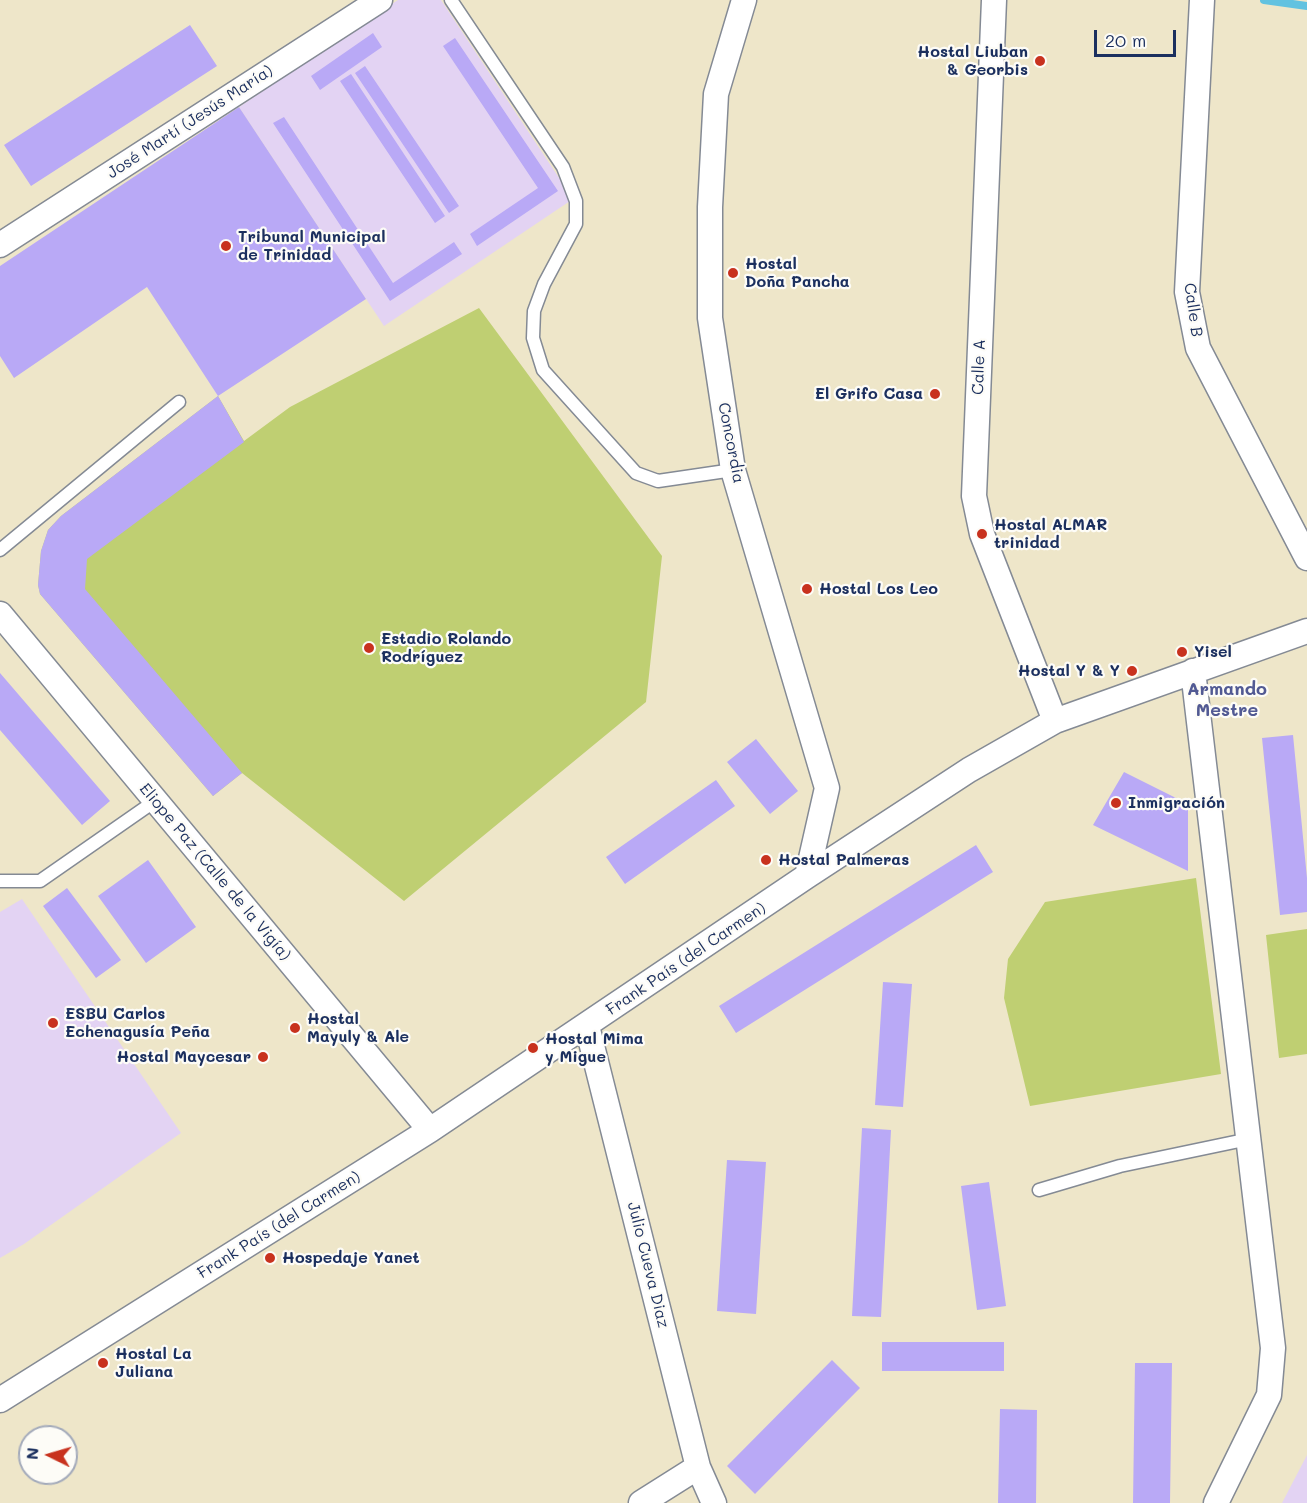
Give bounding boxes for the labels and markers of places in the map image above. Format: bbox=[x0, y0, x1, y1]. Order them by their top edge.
place label: Hostal Liuban & Georbis bbox=[917, 42, 1028, 80]
marker: Hostal Liuban & Georbis bbox=[1033, 54, 1047, 68]
place label: Tribunal Municipal de Trinidad bbox=[238, 227, 386, 265]
marker: Tribunal Municipal de Trinidad bbox=[219, 239, 233, 253]
place label: Hostal Doña Pancha bbox=[745, 254, 850, 292]
marker: Hostal Doña Pancha bbox=[726, 266, 740, 280]
place label: El Grifo Casa bbox=[815, 384, 923, 404]
marker: El Grifo Casa bbox=[928, 387, 942, 401]
place label: Hostal ALMAR trinidad bbox=[994, 515, 1107, 553]
marker: Hostal ALMAR trinidad bbox=[975, 527, 989, 541]
place label: Hostal Los Leo bbox=[819, 579, 938, 599]
marker: Hostal Los Leo bbox=[800, 582, 814, 596]
place label: Estadio Rolando Rodríguez bbox=[381, 629, 511, 667]
marker: Estadio Rolando Rodríguez bbox=[362, 641, 376, 655]
place label: Yisel bbox=[1194, 642, 1232, 662]
marker: Yisel bbox=[1175, 645, 1189, 659]
place label: Hostal Y & Y bbox=[1018, 661, 1120, 681]
marker: Hostal Y & Y bbox=[1125, 664, 1139, 678]
place label: Inmigración bbox=[1128, 793, 1225, 813]
marker: Inmigración bbox=[1109, 796, 1123, 810]
place label: Hostal Palmeras bbox=[778, 850, 909, 870]
marker: Hostal Palmeras bbox=[759, 853, 773, 867]
place label: ESBU Carlos Echenagusía Peña bbox=[65, 1004, 210, 1042]
place label: Hostal Mayuly & Ale bbox=[307, 1009, 409, 1047]
marker: ESBU Carlos Echenagusía Peña bbox=[46, 1016, 60, 1030]
marker: Hostal Mayuly & Ale bbox=[288, 1021, 302, 1035]
place label: Hostal Mima y Migue bbox=[545, 1029, 644, 1067]
marker: Hostal Mima y Migue bbox=[526, 1041, 540, 1055]
place label: Hostal Maycesar bbox=[117, 1047, 251, 1067]
marker: Hostal Maycesar bbox=[256, 1050, 270, 1064]
place label: Hospedaje Yanet bbox=[282, 1248, 420, 1268]
marker: Hospedaje Yanet bbox=[263, 1251, 277, 1265]
place label: Hostal La Juliana bbox=[115, 1344, 192, 1382]
marker: Hostal La Juliana bbox=[96, 1356, 110, 1370]

